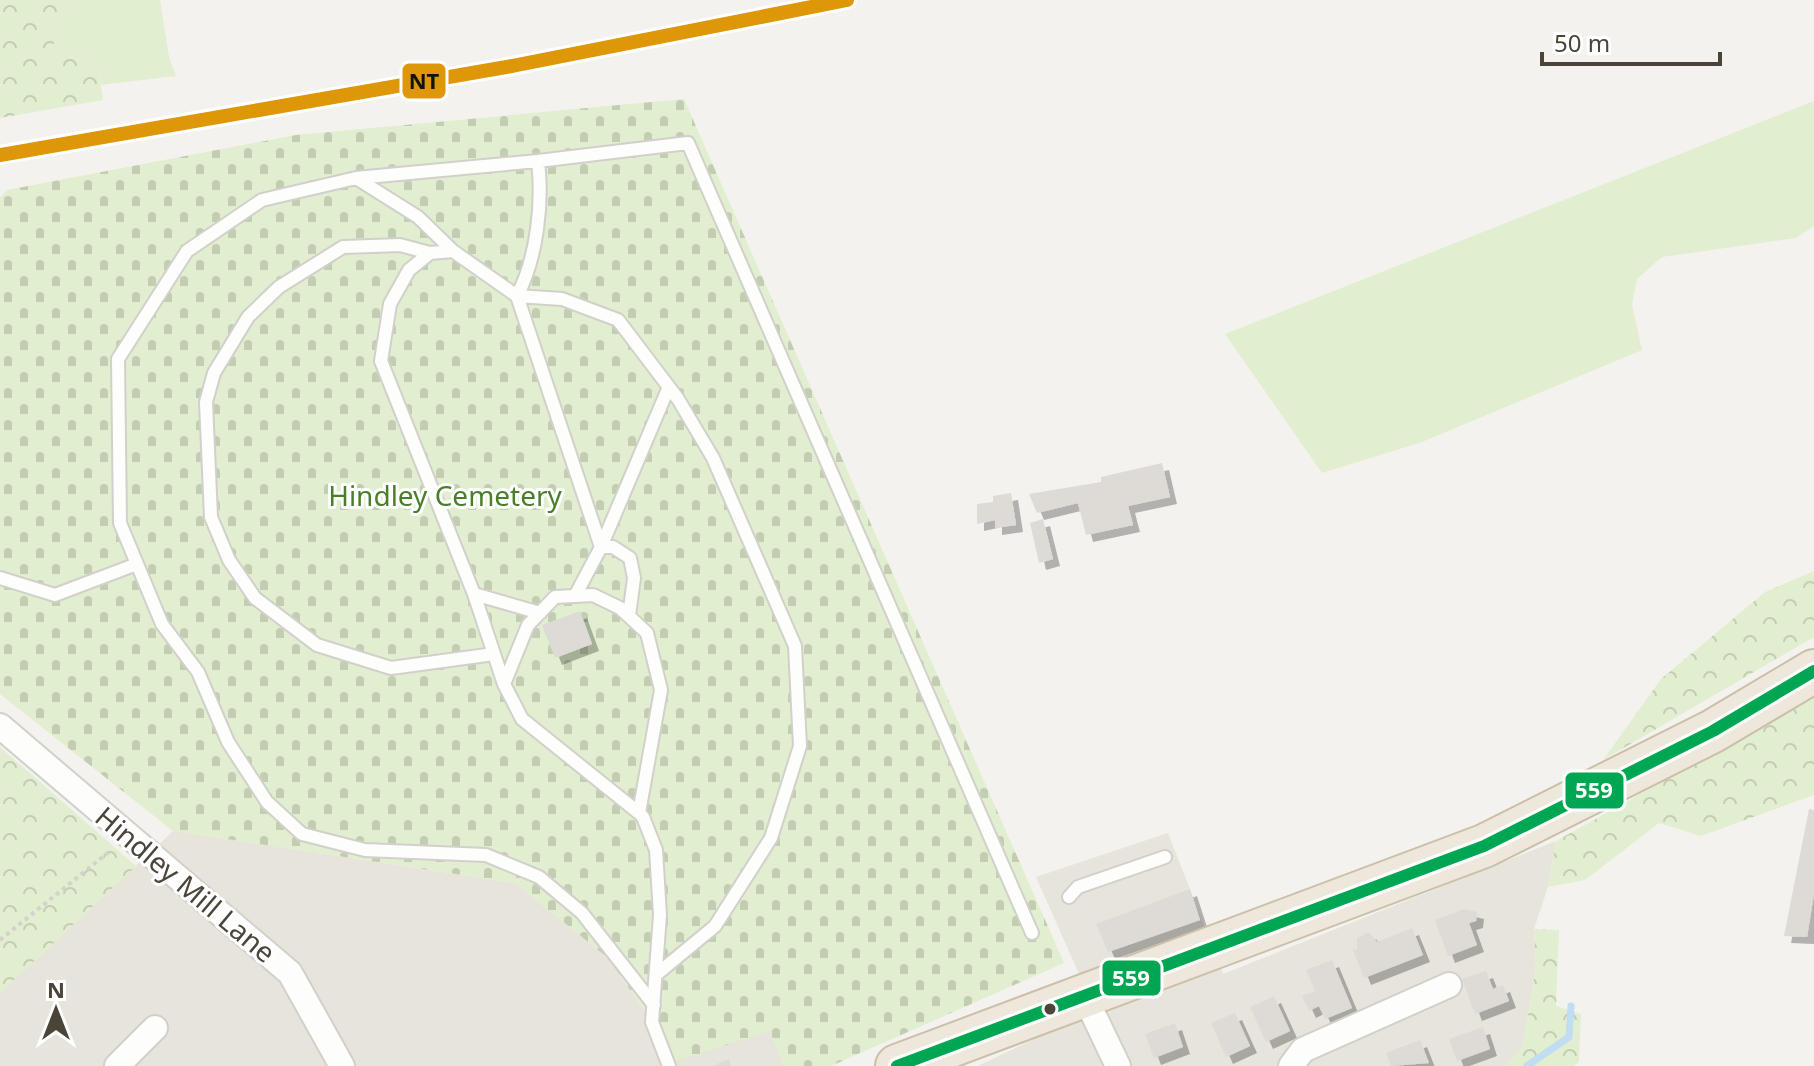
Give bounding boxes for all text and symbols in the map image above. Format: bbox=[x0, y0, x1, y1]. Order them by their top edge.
scale bar bbox=[1542, 16, 1720, 66]
text: 50 m bbox=[1554, 26, 1610, 59]
line badge: NT bbox=[401, 62, 447, 100]
text: NT bbox=[409, 65, 440, 95]
park label: Hindley Cemetery bbox=[328, 476, 563, 514]
line badge: 559 bbox=[1564, 771, 1625, 810]
text: 559 bbox=[1575, 774, 1613, 804]
street label: Hindley Mill Lane bbox=[88, 797, 284, 971]
line badge: 559 bbox=[1101, 959, 1162, 997]
text: 559 bbox=[1112, 962, 1150, 992]
north arrow bbox=[16, 970, 96, 1050]
text: N bbox=[47, 974, 65, 1004]
unlabelled marker bbox=[1042, 1001, 1058, 1017]

